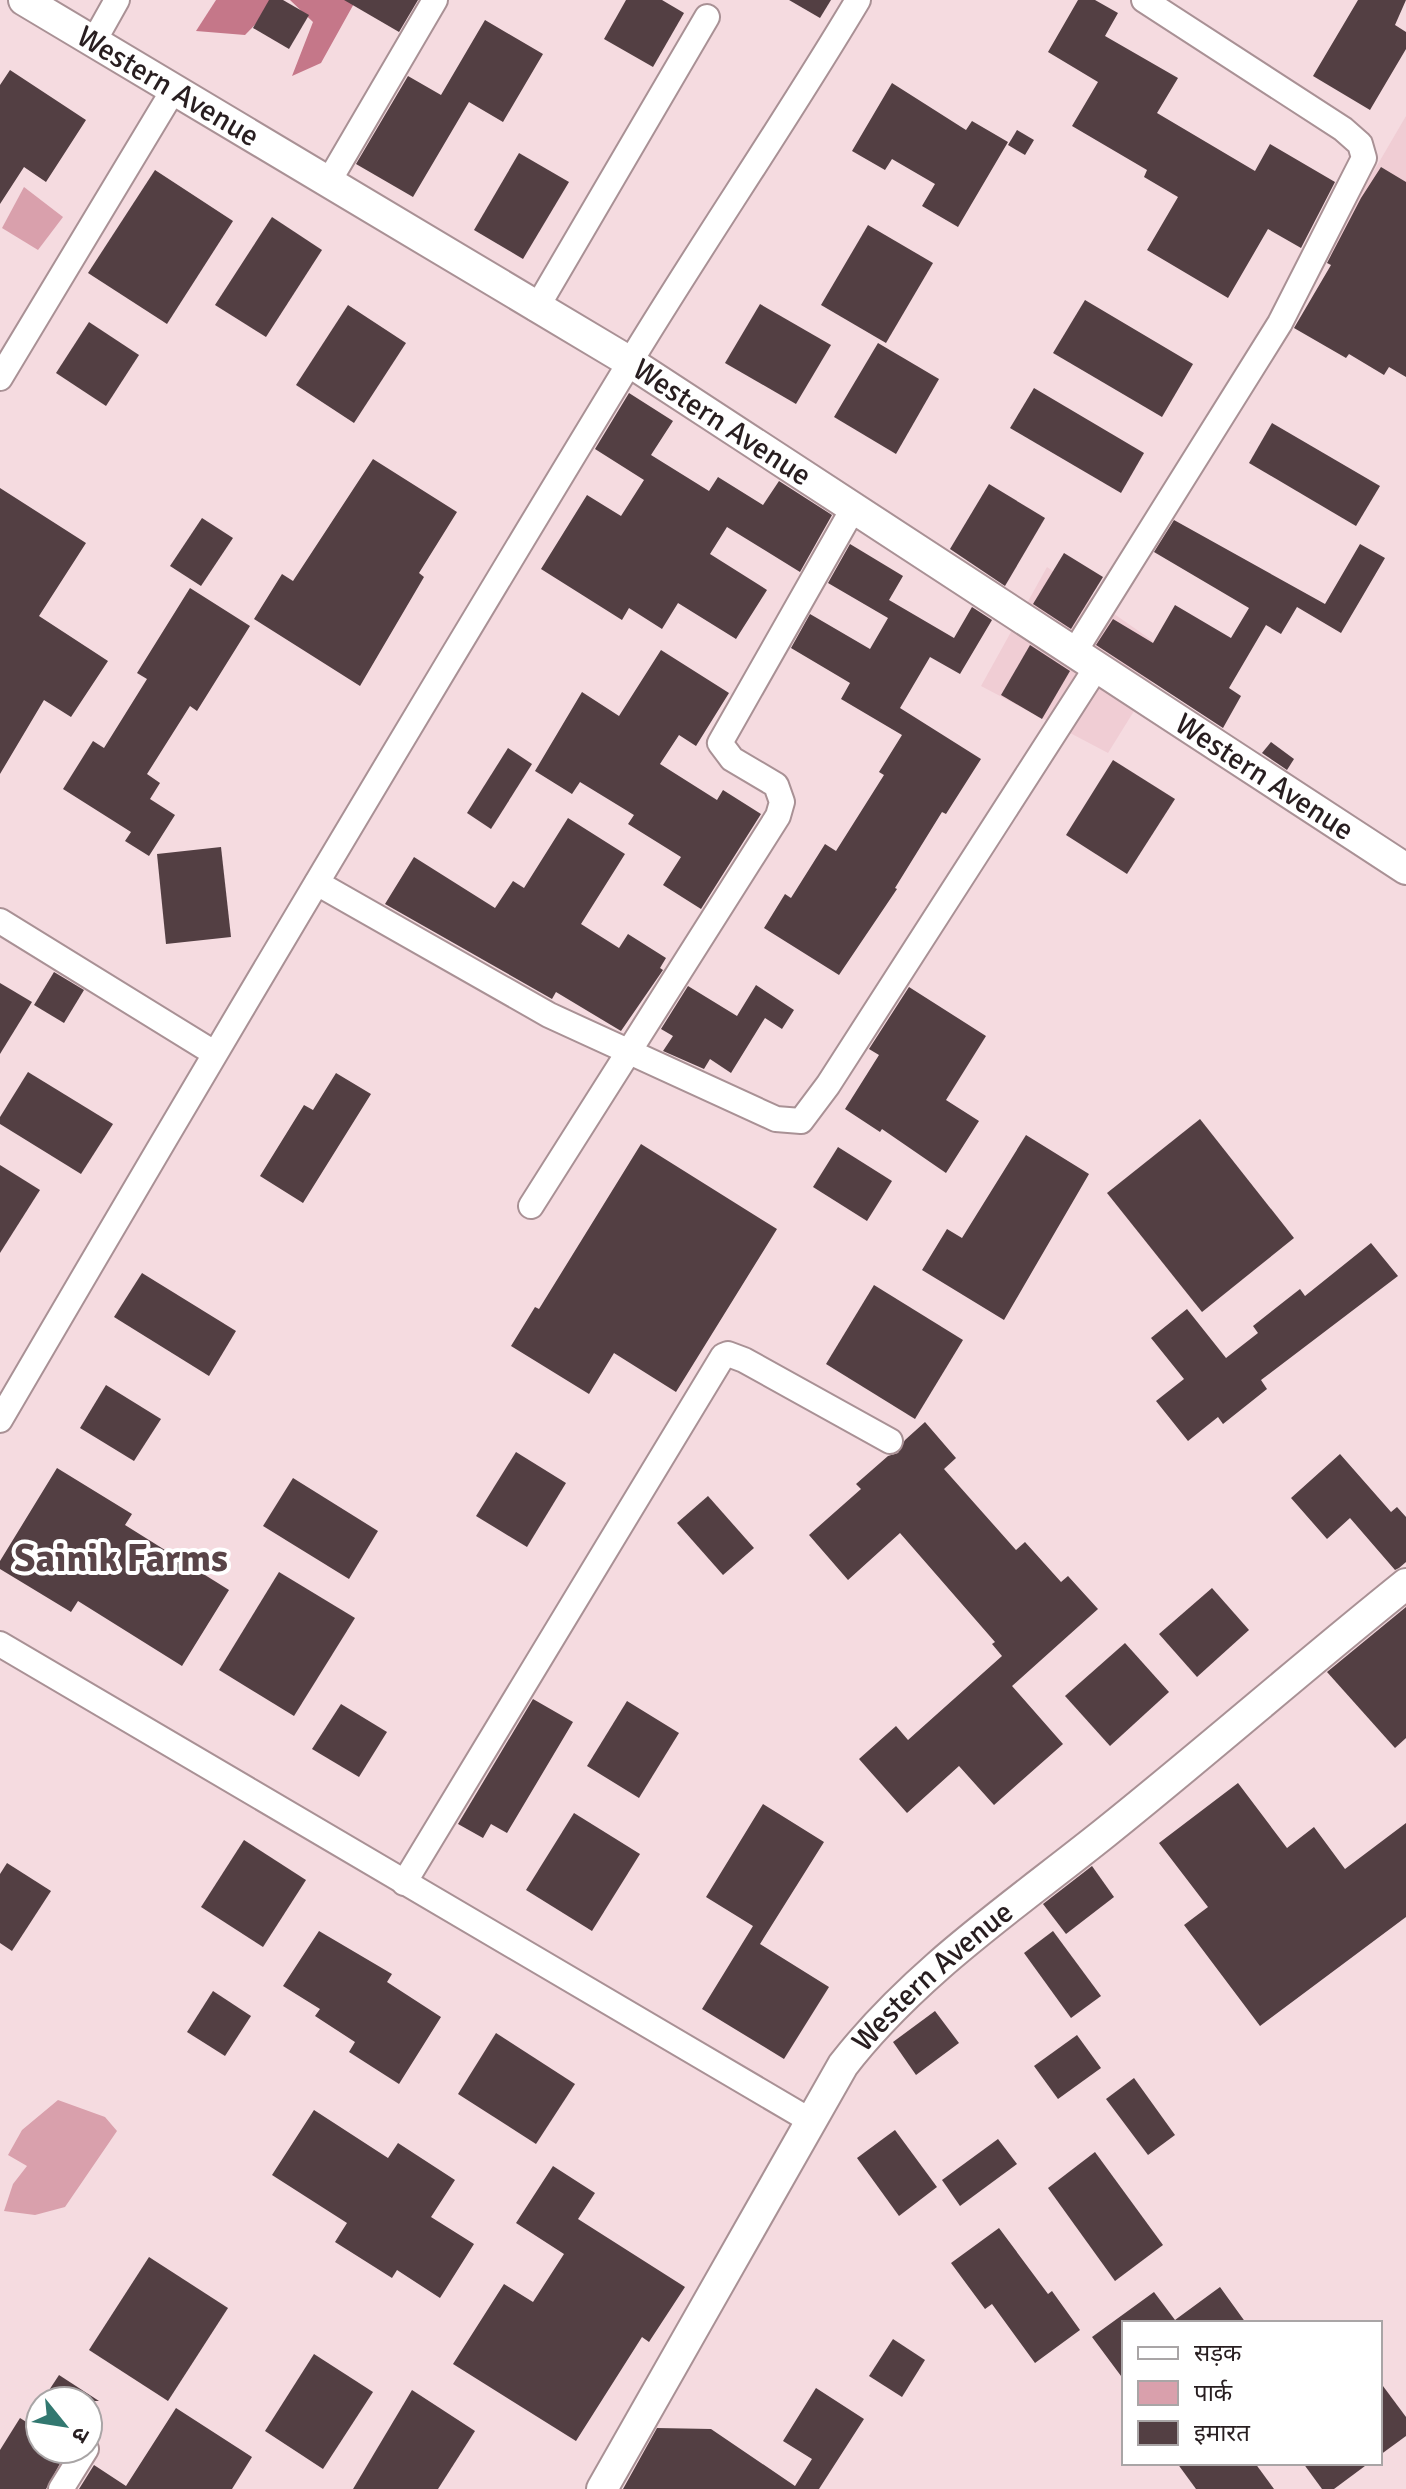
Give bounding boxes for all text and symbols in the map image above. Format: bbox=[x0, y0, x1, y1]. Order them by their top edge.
street label: Western Avenue bbox=[70, 18, 266, 155]
street label: Western Avenue bbox=[626, 351, 818, 494]
street label: Western Avenue bbox=[1168, 705, 1361, 849]
district label: Sainik Farms bbox=[14, 1535, 228, 1582]
street label: Western Avenue bbox=[844, 1894, 1021, 2059]
legend bbox=[1122, 2321, 1382, 2465]
text: सड़क bbox=[1194, 2338, 1242, 2368]
text: पार्क bbox=[1194, 2378, 1233, 2408]
north arrow bbox=[24, 2385, 104, 2465]
text: इमारत bbox=[1194, 2418, 1251, 2448]
text: उ bbox=[65, 2422, 96, 2448]

